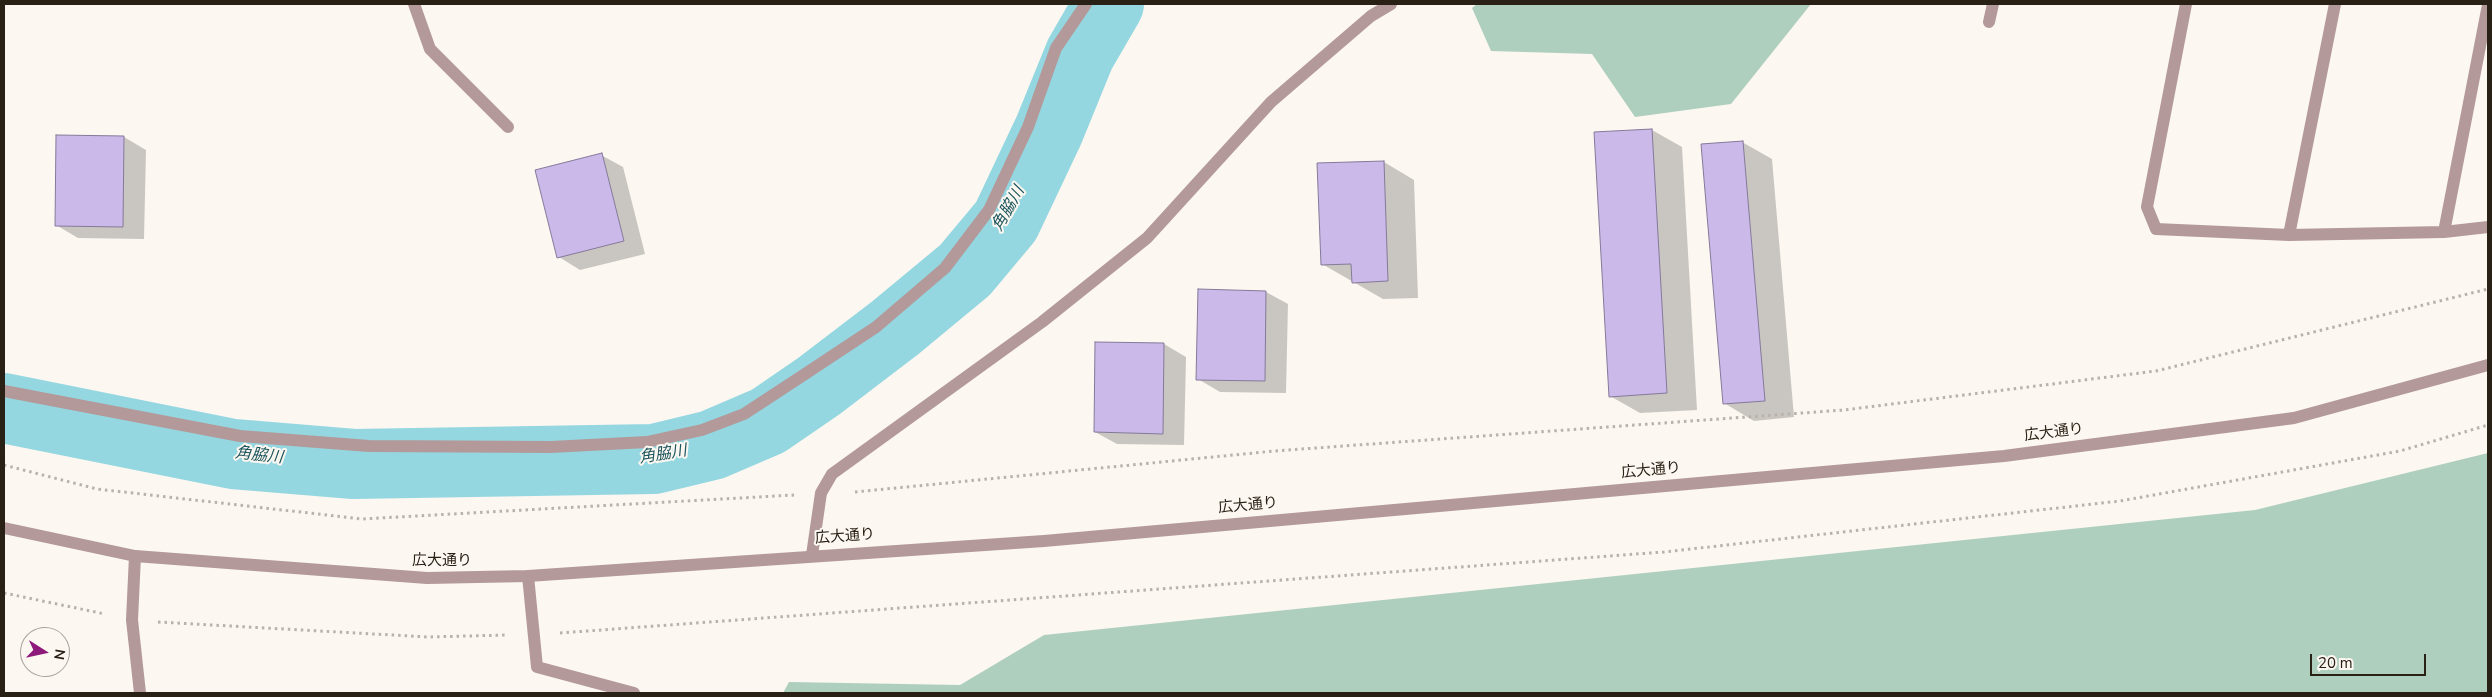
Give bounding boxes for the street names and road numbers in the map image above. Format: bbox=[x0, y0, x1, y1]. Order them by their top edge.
street label: 広大通り bbox=[2023, 420, 2085, 446]
street label: 広大通り bbox=[1620, 459, 1682, 483]
street label: 広大通り bbox=[1217, 494, 1279, 518]
street label: 広大通り bbox=[814, 526, 876, 548]
street label: 広大通り bbox=[412, 552, 472, 570]

